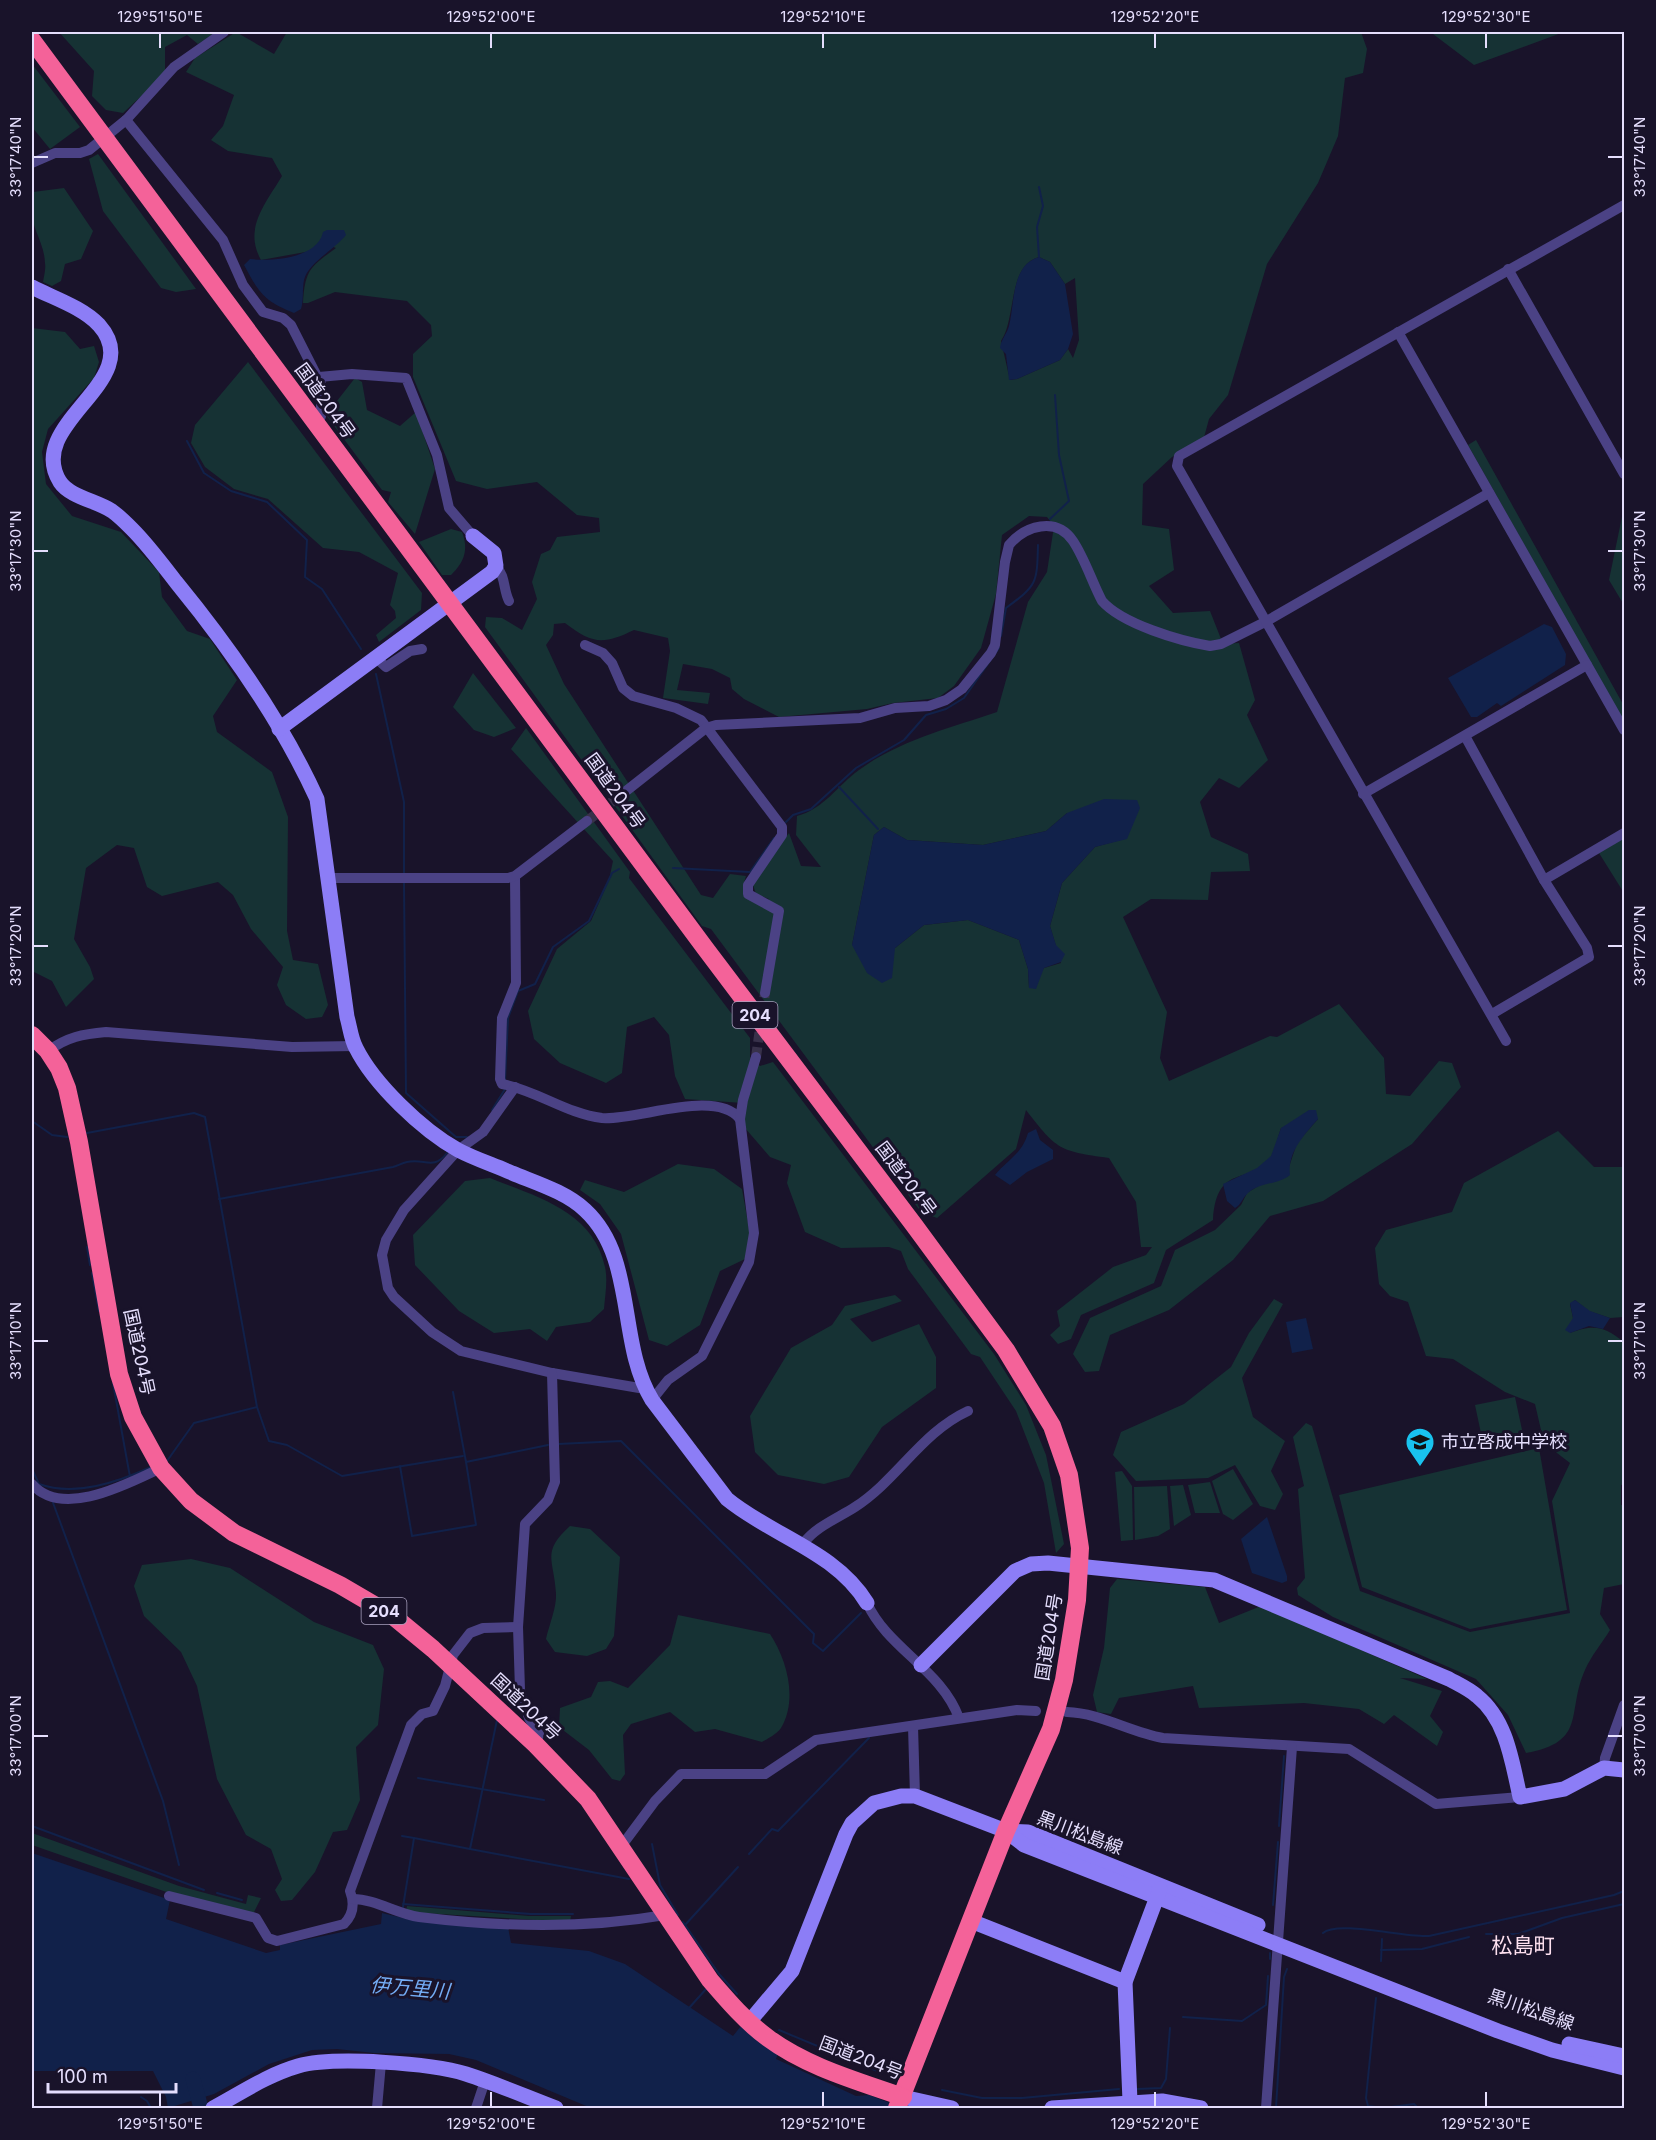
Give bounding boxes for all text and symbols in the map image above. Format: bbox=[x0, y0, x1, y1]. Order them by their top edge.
text: 129°51'50"E bbox=[117, 7, 203, 26]
text: 129°52'00"E bbox=[446, 7, 536, 26]
text: 129°52'10"E bbox=[780, 7, 866, 26]
text: 129°52'20"E bbox=[1111, 7, 1199, 26]
text: 129°52'30"E bbox=[1442, 7, 1530, 26]
text: 33°17'40"N bbox=[6, 117, 25, 197]
text: 33°17'40"N bbox=[1630, 117, 1649, 197]
street label: 国道204号 bbox=[291, 359, 360, 442]
text: 33°17'30"N bbox=[6, 510, 25, 592]
text: 33°17'30"N bbox=[1630, 510, 1649, 592]
street label: 国道204号 bbox=[581, 749, 650, 832]
text: 33°17'20"N bbox=[6, 905, 25, 987]
text: 33°17'20"N bbox=[1630, 905, 1649, 987]
road number: 204 bbox=[732, 1002, 777, 1028]
street label: 国道204号 bbox=[872, 1137, 941, 1220]
text: 33°17'10"N bbox=[6, 1302, 25, 1380]
text: 33°17'10"N bbox=[1630, 1302, 1649, 1380]
street label: 国道204号 bbox=[120, 1307, 159, 1397]
school or university icon: 市立啓成中学校 bbox=[1404, 1426, 1436, 1468]
place label: 市立啓成中学校 bbox=[1441, 1431, 1567, 1452]
street label: 国道204号 bbox=[1031, 1592, 1066, 1682]
road number: 204 bbox=[362, 1598, 406, 1624]
street label: 国道204号 bbox=[487, 1669, 566, 1744]
text: 33°17'00"N bbox=[6, 1695, 25, 1777]
text: 33°17'00"N bbox=[1630, 1695, 1649, 1777]
street label: 黒川松島線 bbox=[1034, 1807, 1126, 1858]
district label: 松島町 bbox=[1492, 1933, 1555, 1958]
water label: 伊万里川 bbox=[369, 1973, 453, 2004]
street label: 黒川松島線 bbox=[1485, 1985, 1577, 2034]
street label: 国道204号 bbox=[816, 2032, 906, 2083]
scale bar bbox=[48, 2056, 176, 2094]
text: 100 m bbox=[57, 2066, 108, 2087]
text: 129°51'50"E bbox=[117, 2114, 203, 2133]
text: 129°52'00"E bbox=[446, 2114, 536, 2133]
text: 129°52'10"E bbox=[780, 2114, 866, 2133]
text: 129°52'20"E bbox=[1111, 2114, 1199, 2133]
text: 129°52'30"E bbox=[1442, 2114, 1530, 2133]

